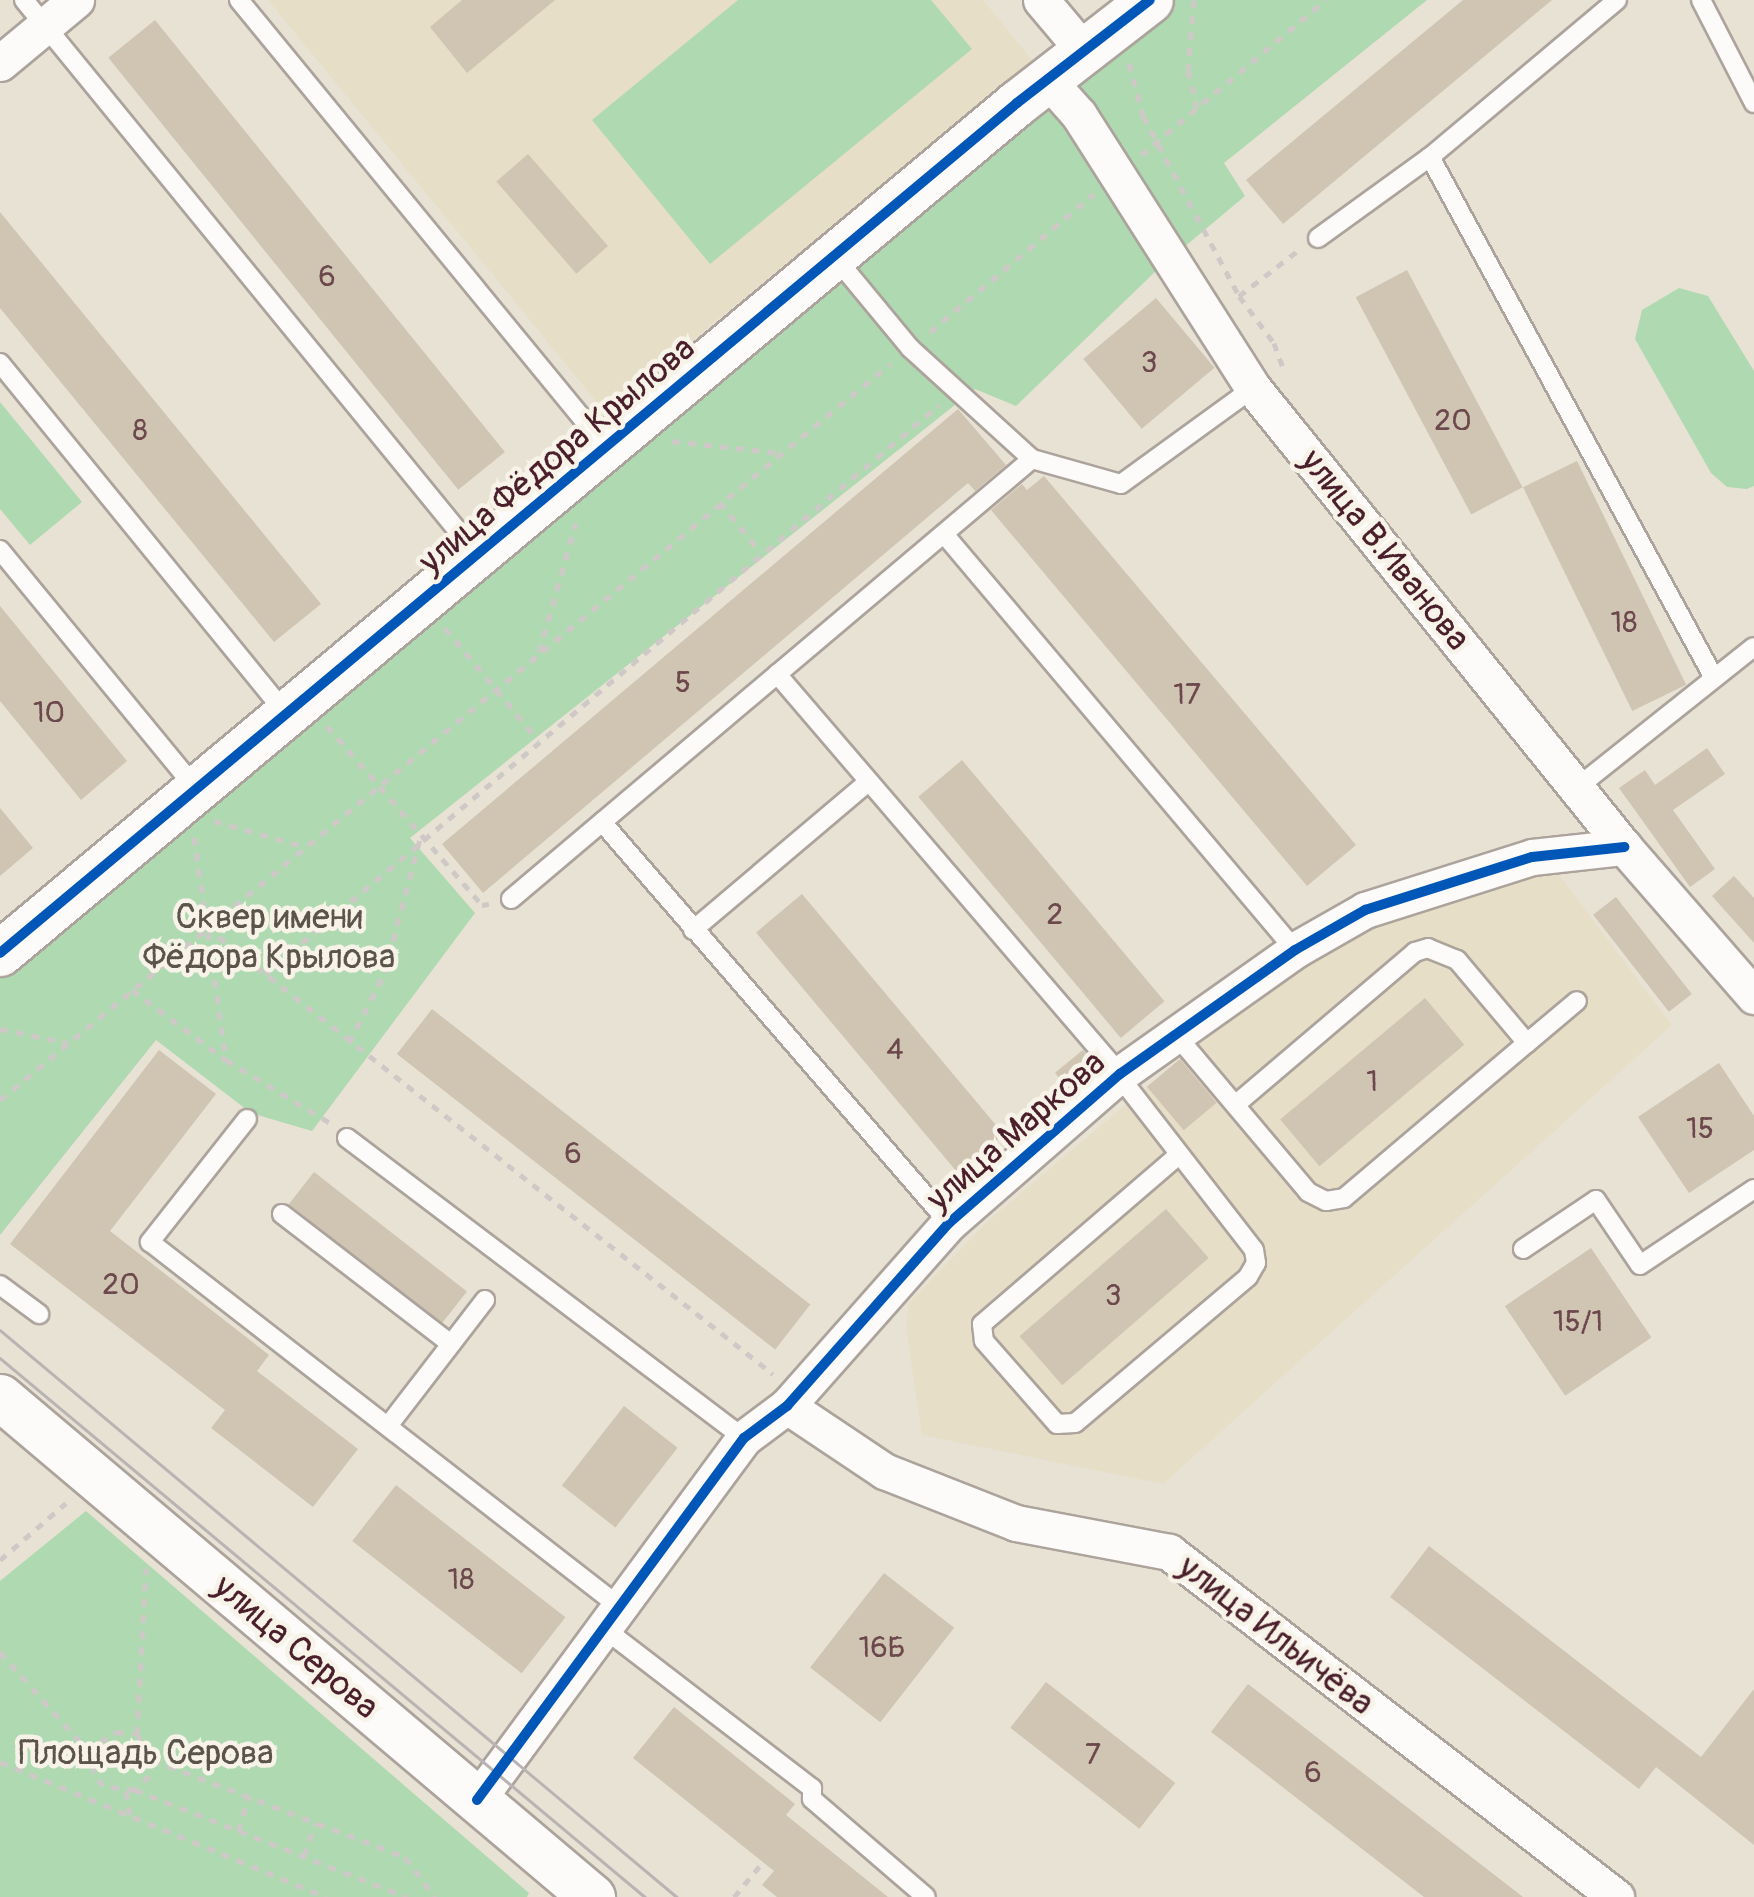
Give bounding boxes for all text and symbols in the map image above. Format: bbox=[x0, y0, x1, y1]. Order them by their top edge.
house number: 6 bbox=[318, 259, 336, 295]
street label: улица Фёдора Крылова bbox=[411, 327, 703, 583]
house number: 3 bbox=[1141, 345, 1157, 381]
house number: 20 bbox=[1434, 403, 1472, 439]
house number: 8 bbox=[132, 413, 148, 449]
street label: улица В.Иванова bbox=[1291, 441, 1479, 659]
house number: 18 bbox=[1611, 605, 1637, 641]
house number: 5 bbox=[675, 665, 691, 701]
house number: 17 bbox=[1173, 677, 1201, 713]
house number: 10 bbox=[33, 695, 65, 731]
park label: Сквер имени Фёдора Крылова bbox=[143, 896, 395, 978]
house number: 2 bbox=[1047, 897, 1063, 933]
house number: 4 bbox=[886, 1032, 904, 1068]
street label: улица Маркова bbox=[918, 1042, 1114, 1220]
house number: 1 bbox=[1366, 1064, 1378, 1100]
house number: 15 bbox=[1686, 1111, 1714, 1147]
house number: 6 bbox=[564, 1136, 582, 1172]
house number: 20 bbox=[102, 1267, 140, 1303]
house number: 3 bbox=[1105, 1278, 1121, 1314]
house number: 15/1 bbox=[1553, 1304, 1603, 1340]
street label: улица Ильичёва bbox=[1170, 1546, 1382, 1724]
house number: 18 bbox=[448, 1562, 474, 1598]
street label: улица Серова bbox=[205, 1566, 387, 1728]
house number: 16Б bbox=[858, 1630, 906, 1666]
park label: Площадь Серова bbox=[18, 1732, 274, 1774]
house number: 7 bbox=[1085, 1737, 1101, 1773]
house number: 6 bbox=[1304, 1755, 1322, 1791]

